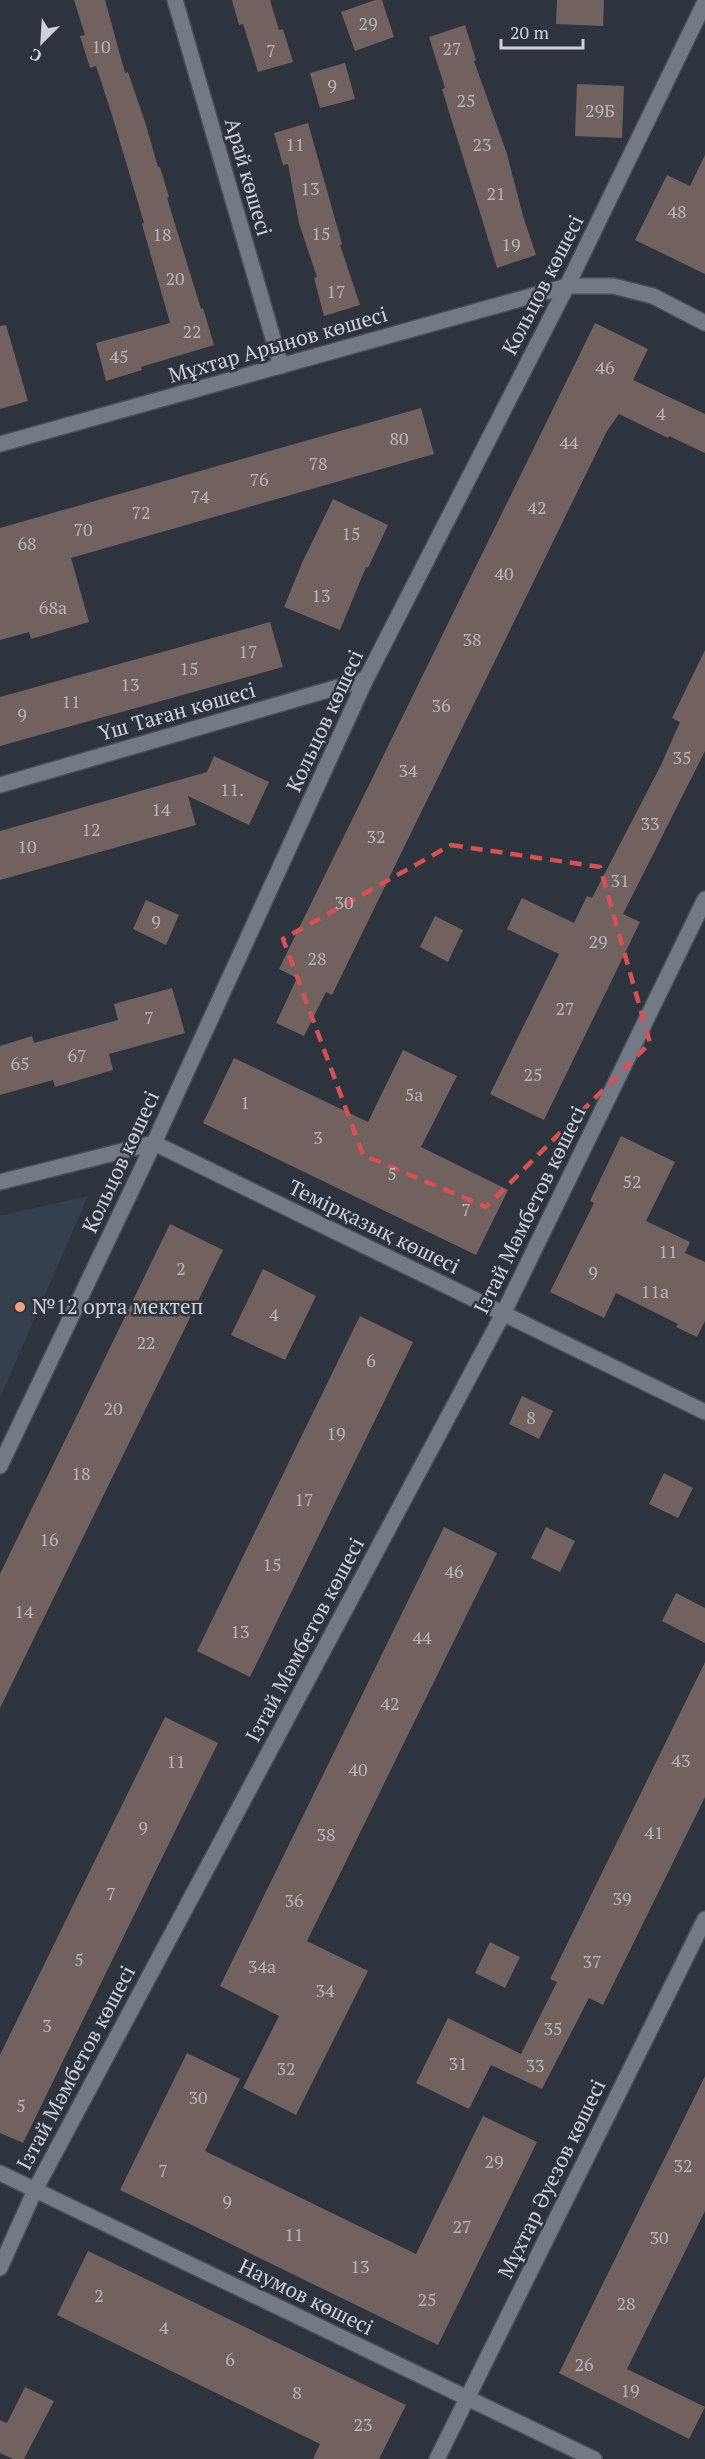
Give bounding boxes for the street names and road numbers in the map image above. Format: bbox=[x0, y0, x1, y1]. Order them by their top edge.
street label: Арай көшесі bbox=[219, 114, 279, 239]
street label: Кольцов көшесі bbox=[495, 210, 589, 359]
street label: Мұхтар Арынов көшесі bbox=[165, 299, 390, 389]
street label: Кольцов көшесі bbox=[279, 645, 369, 796]
street label: Үш Таған көшесі bbox=[95, 675, 259, 747]
street label: Кольцов көшесі bbox=[75, 1086, 165, 1237]
street label: Ізтай Мәмбетов көшесі bbox=[467, 1101, 592, 1318]
street label: Темірқазық көшесі bbox=[284, 1172, 465, 1280]
street label: Ізтай Мәмбетов көшесі bbox=[238, 1532, 370, 1747]
street label: Ізтай Мәмбетов көшесі bbox=[9, 1960, 141, 2175]
street label: Мұхтар Әуезов көшесі bbox=[491, 2074, 611, 2283]
street label: Наумов көшесі bbox=[234, 2251, 378, 2341]

